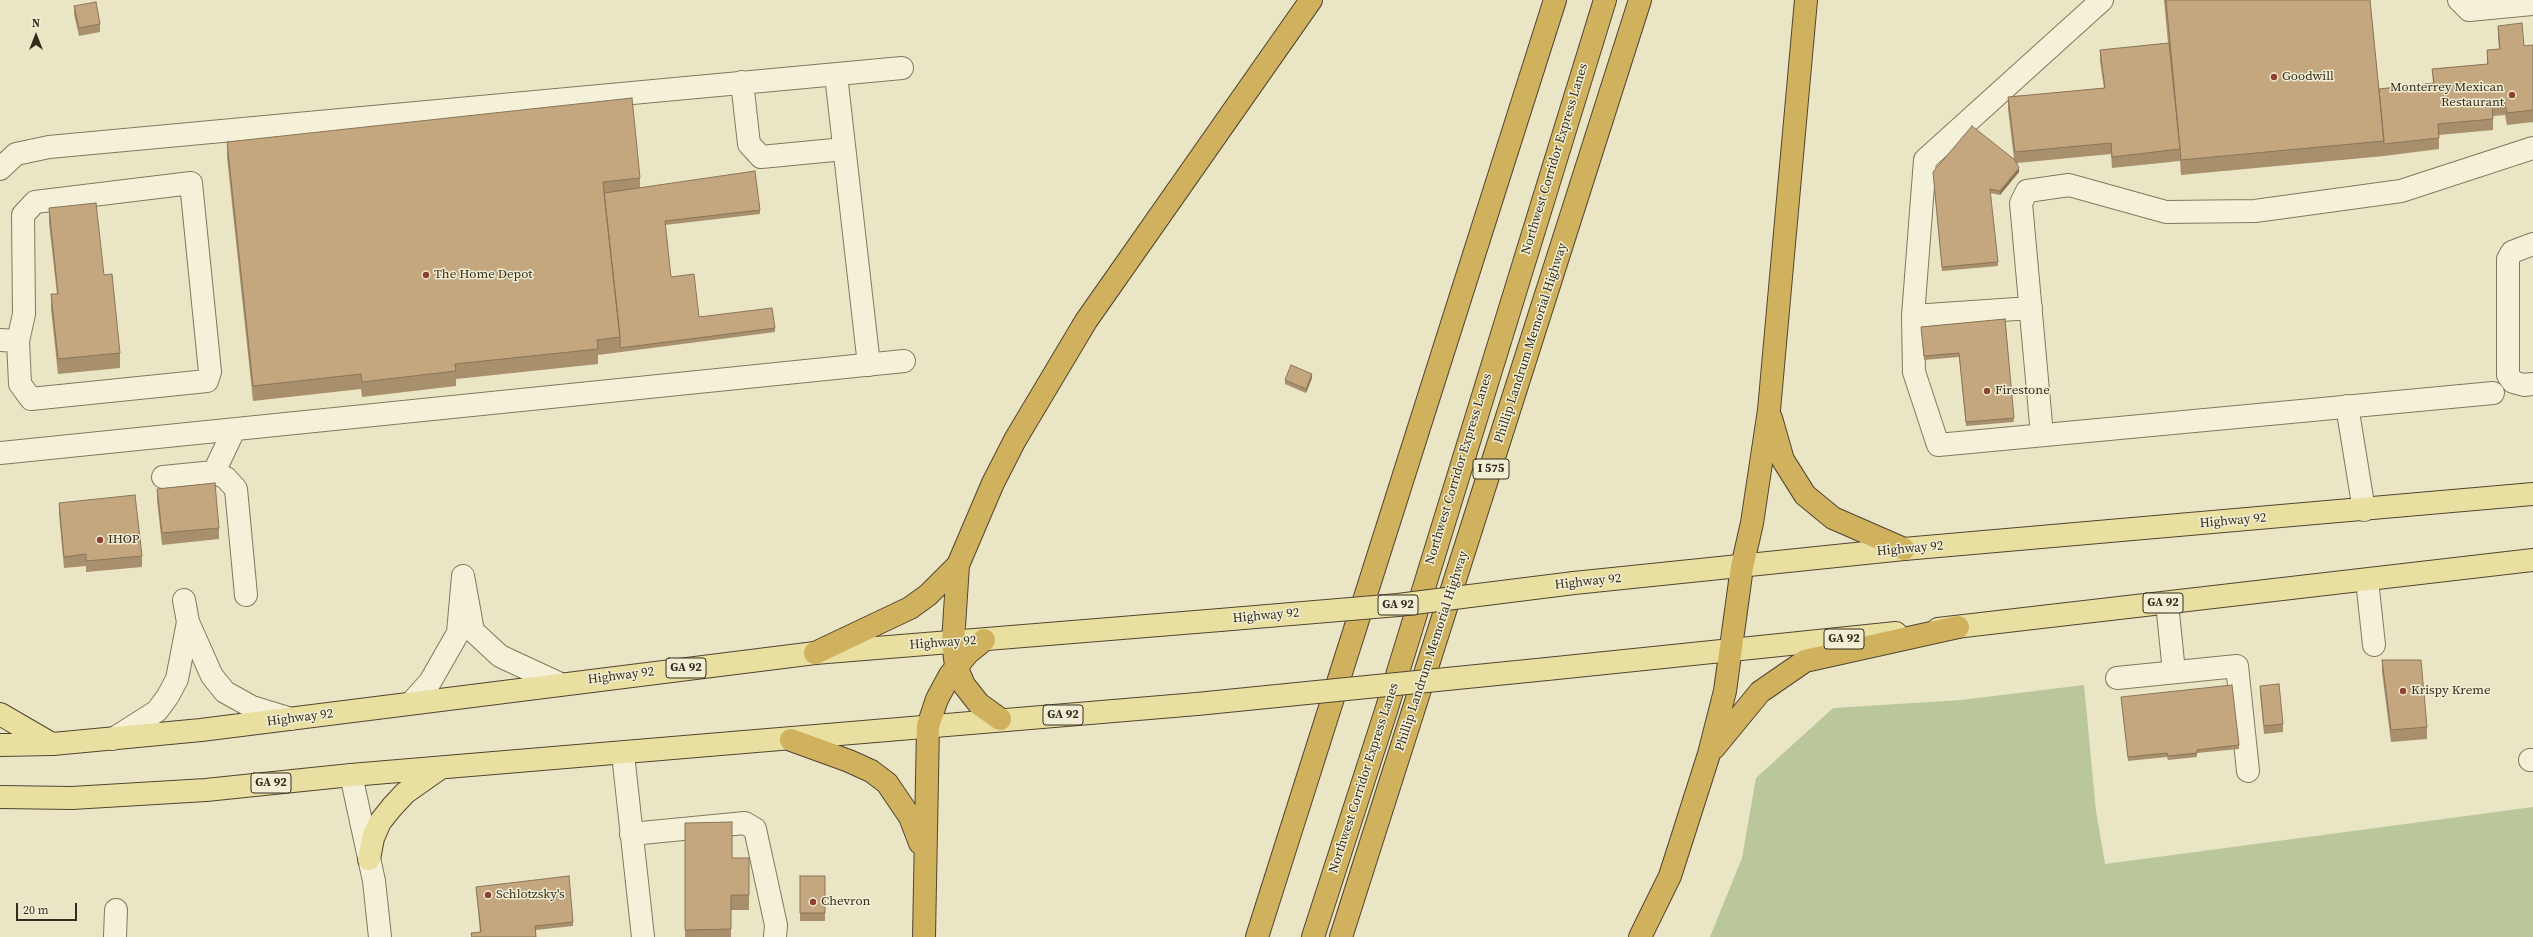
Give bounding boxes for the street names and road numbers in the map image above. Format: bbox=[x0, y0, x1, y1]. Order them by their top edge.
street label: Northwest Corridor Express Lanes bbox=[1518, 62, 1592, 256]
street label: Phillip Landrum Memorial Highway bbox=[1491, 241, 1571, 445]
street label: Northwest Corridor Express Lanes bbox=[1422, 372, 1496, 566]
road number: I 575 bbox=[1473, 459, 1509, 479]
street label: Highway 92 bbox=[2199, 510, 2267, 532]
street label: Highway 92 bbox=[1876, 538, 1944, 560]
street label: Phillip Landrum Memorial Highway bbox=[1392, 549, 1472, 753]
street label: Highway 92 bbox=[1554, 571, 1622, 593]
road number: GA 92 bbox=[2143, 593, 2183, 613]
road number: GA 92 bbox=[1378, 595, 1418, 615]
street label: Highway 92 bbox=[1232, 605, 1300, 627]
road number: GA 92 bbox=[1824, 629, 1864, 649]
street label: Highway 92 bbox=[909, 633, 977, 653]
road number: GA 92 bbox=[666, 658, 706, 678]
street label: Highway 92 bbox=[587, 664, 655, 688]
street label: Northwest Corridor Express Lanes bbox=[1326, 681, 1402, 875]
road number: GA 92 bbox=[1043, 705, 1083, 725]
street label: Highway 92 bbox=[266, 706, 334, 730]
road number: GA 92 bbox=[251, 773, 291, 793]

